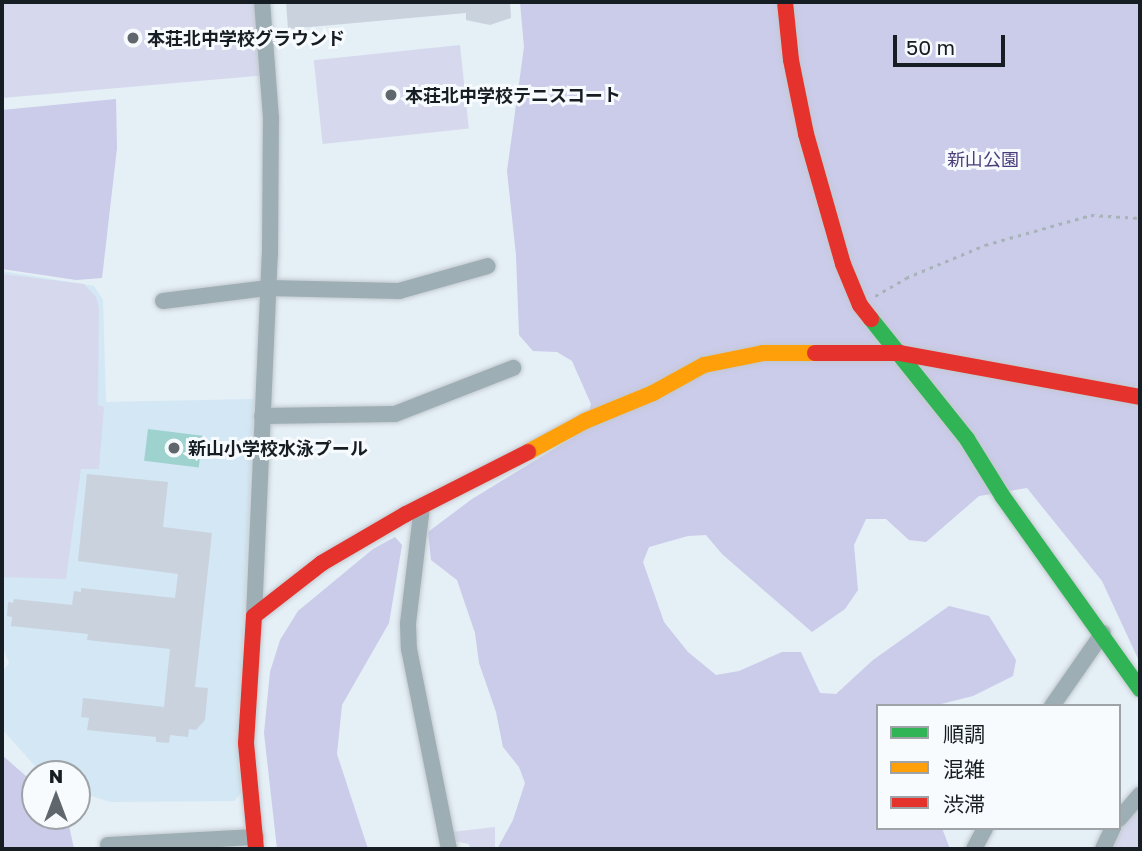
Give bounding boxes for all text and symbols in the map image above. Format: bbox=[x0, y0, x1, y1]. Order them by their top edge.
scale bar bbox=[897, 21, 1009, 65]
place label: 本荘北中学校グラウンド bbox=[147, 27, 345, 49]
marker: 本荘北中学校グラウンド bbox=[125, 30, 141, 46]
text: 50 m bbox=[906, 34, 955, 60]
place label: 本荘北中学校テニスコート bbox=[405, 84, 621, 106]
marker: 本荘北中学校テニスコート bbox=[383, 87, 399, 103]
park label: 新山公園 bbox=[947, 148, 1019, 170]
place label: 新山小学校水泳プール bbox=[188, 437, 368, 459]
marker: 新山小学校水泳プール bbox=[166, 440, 182, 456]
legend bbox=[876, 704, 1121, 830]
text: 順調 bbox=[943, 721, 985, 747]
text: 混雑 bbox=[943, 756, 985, 782]
north arrow bbox=[21, 760, 91, 830]
text: N bbox=[49, 764, 63, 787]
text: 渋滞 bbox=[943, 791, 985, 817]

